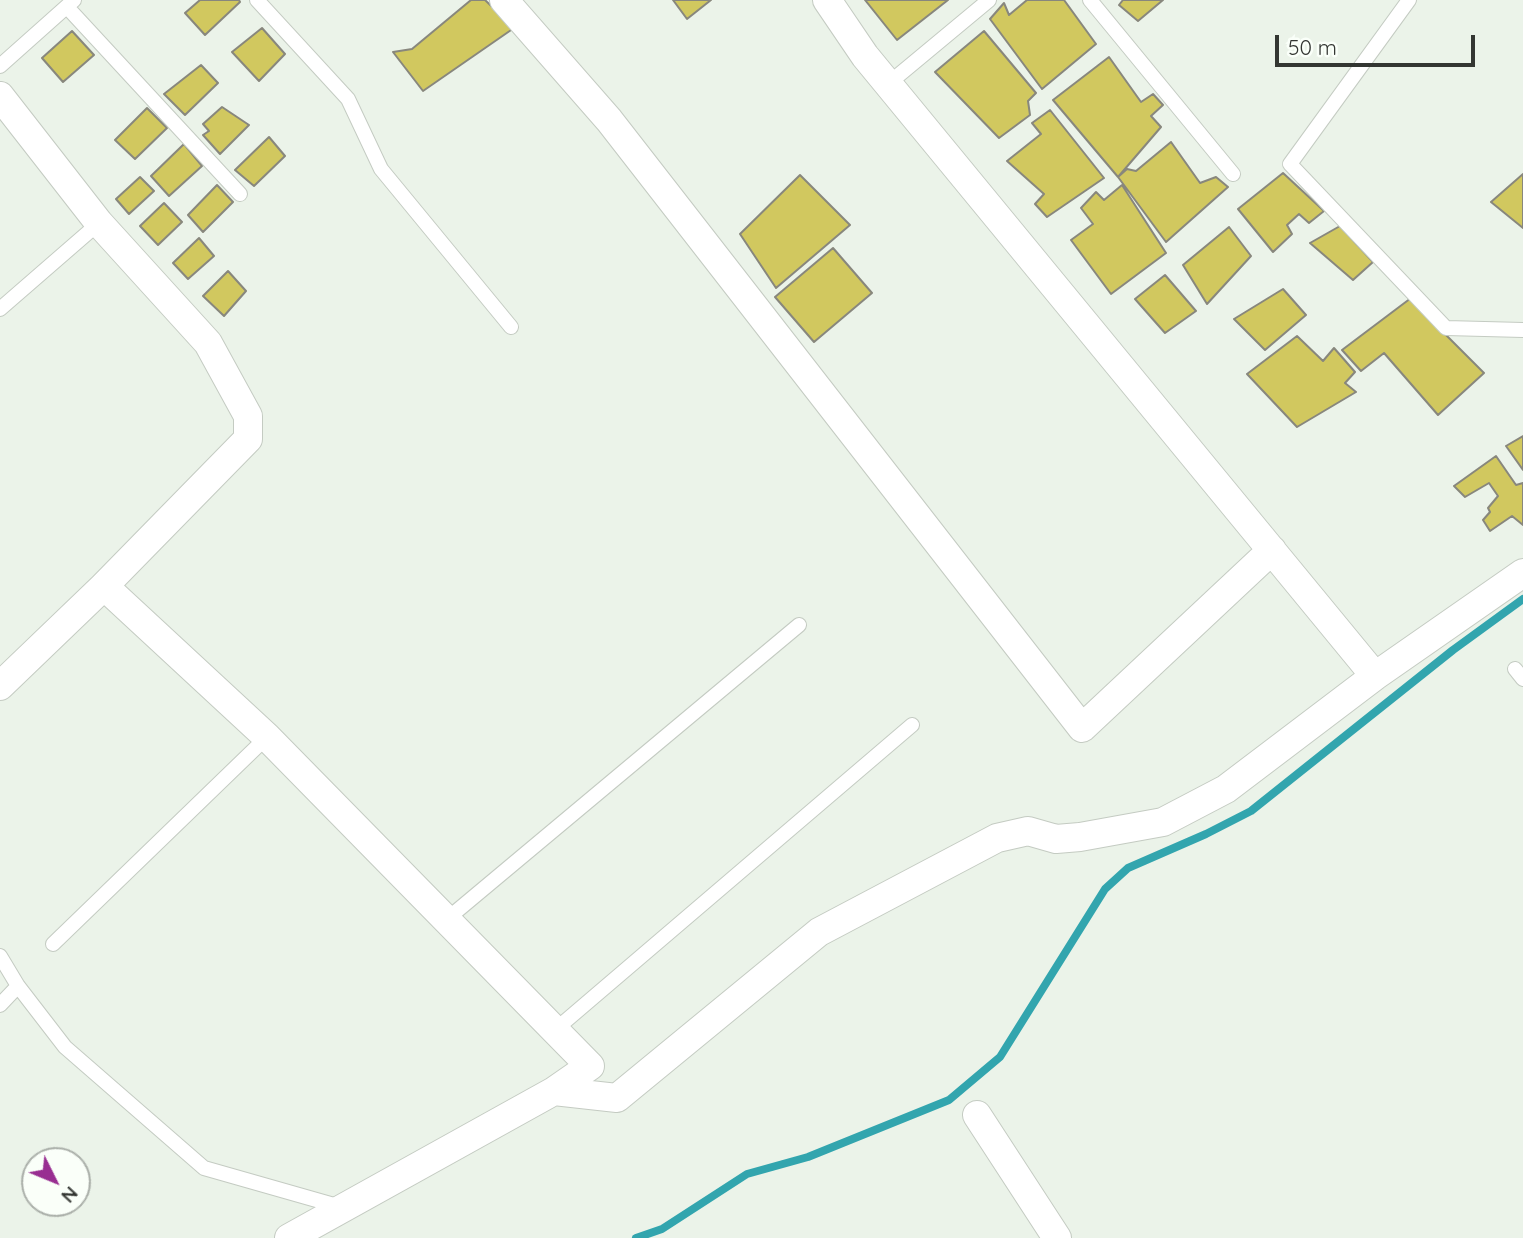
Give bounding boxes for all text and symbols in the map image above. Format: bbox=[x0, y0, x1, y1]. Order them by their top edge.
scale bar bbox=[1278, 21, 1478, 65]
text: 50 m bbox=[1288, 34, 1337, 60]
north arrow bbox=[21, 1147, 91, 1217]
text: N bbox=[56, 1182, 83, 1208]

